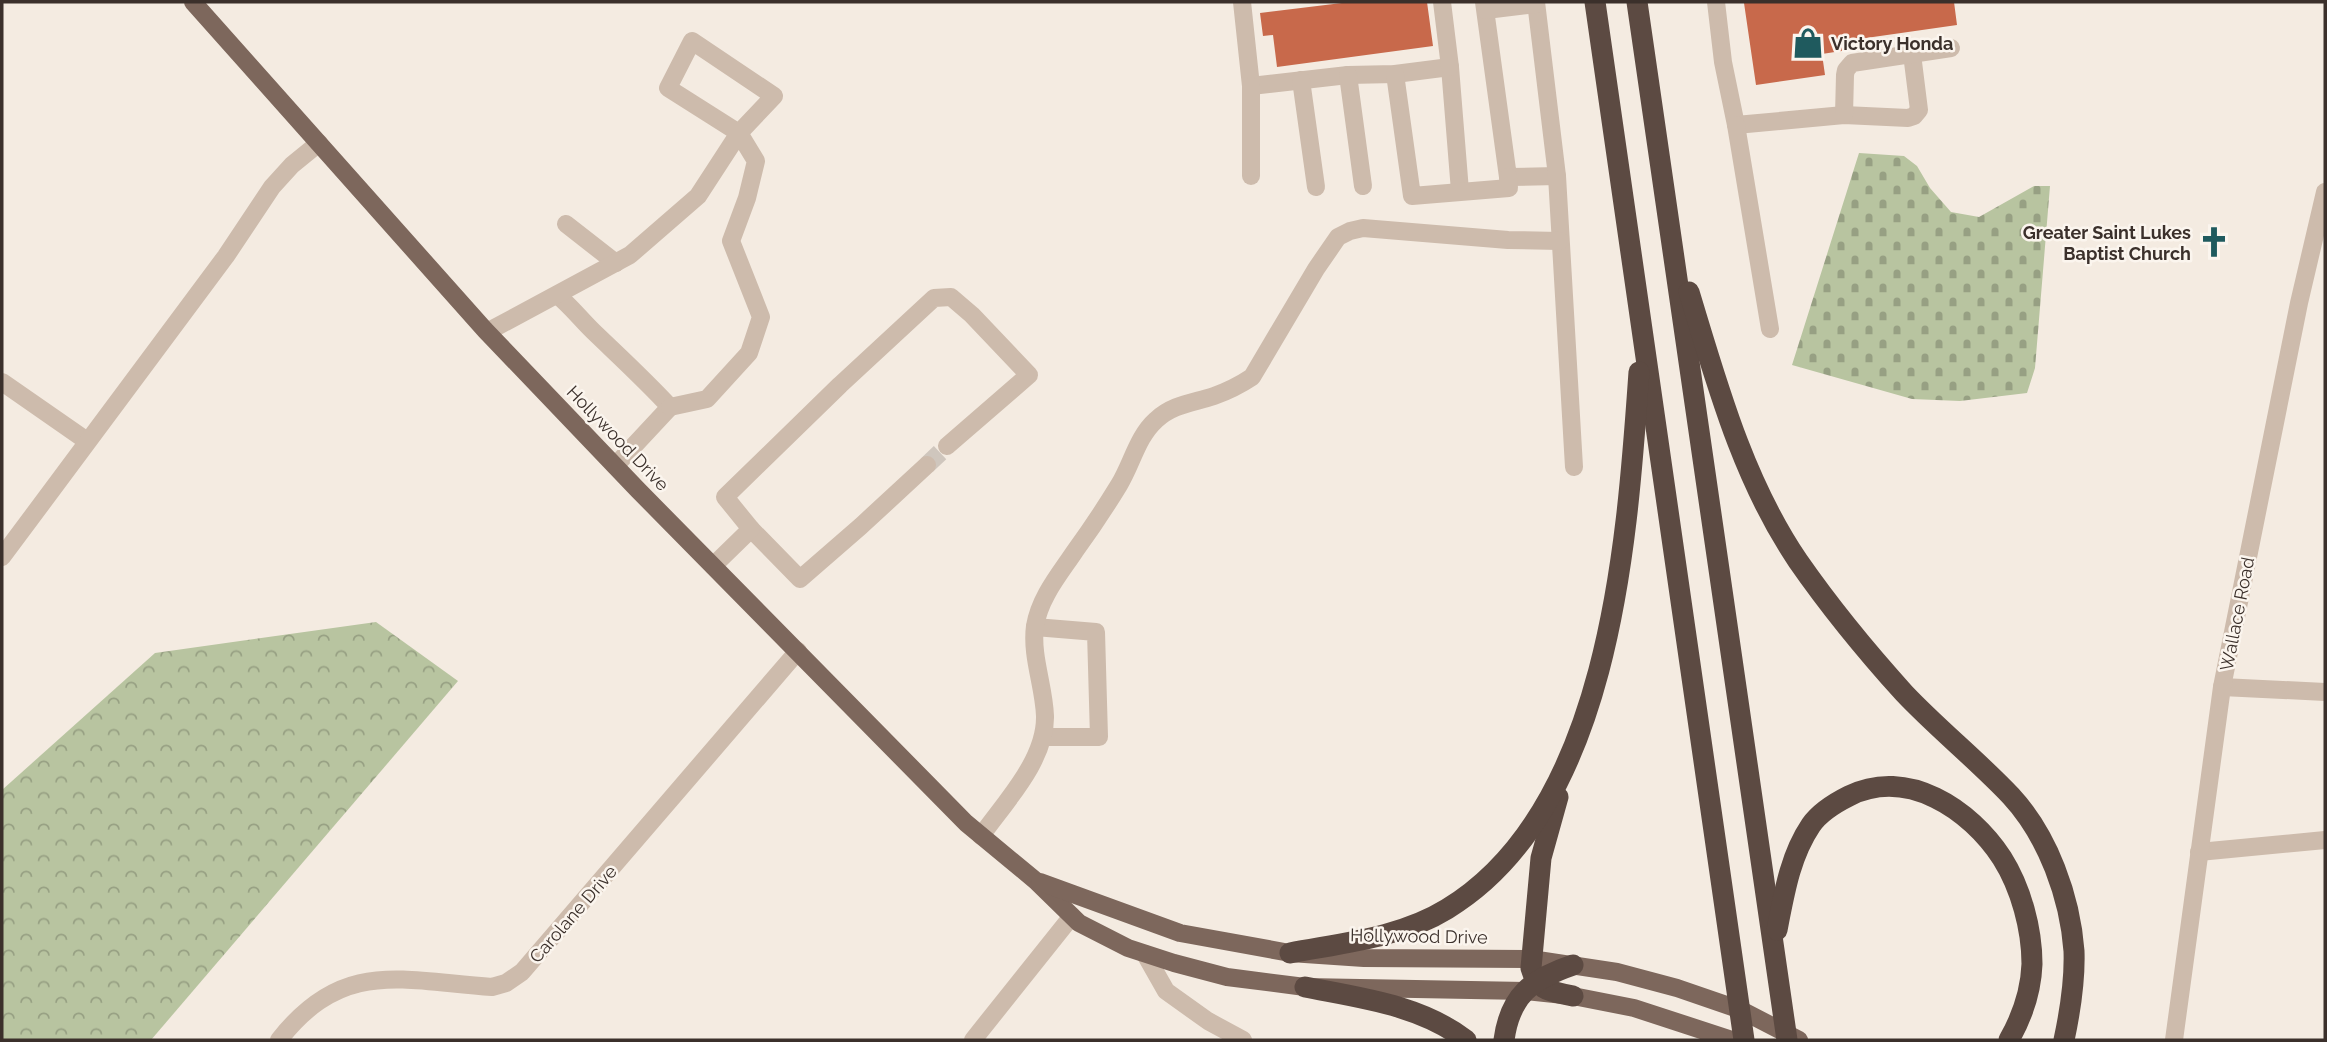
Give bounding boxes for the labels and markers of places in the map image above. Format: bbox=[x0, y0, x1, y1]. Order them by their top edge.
shop icon: Victory Honda bbox=[1791, 26, 1825, 60]
place label: Victory Honda bbox=[1831, 33, 1953, 54]
place label: Greater Saint Lukes Baptist Church bbox=[2023, 222, 2191, 264]
church icon: Greater Saint Lukes Baptist Church bbox=[2197, 225, 2231, 259]

